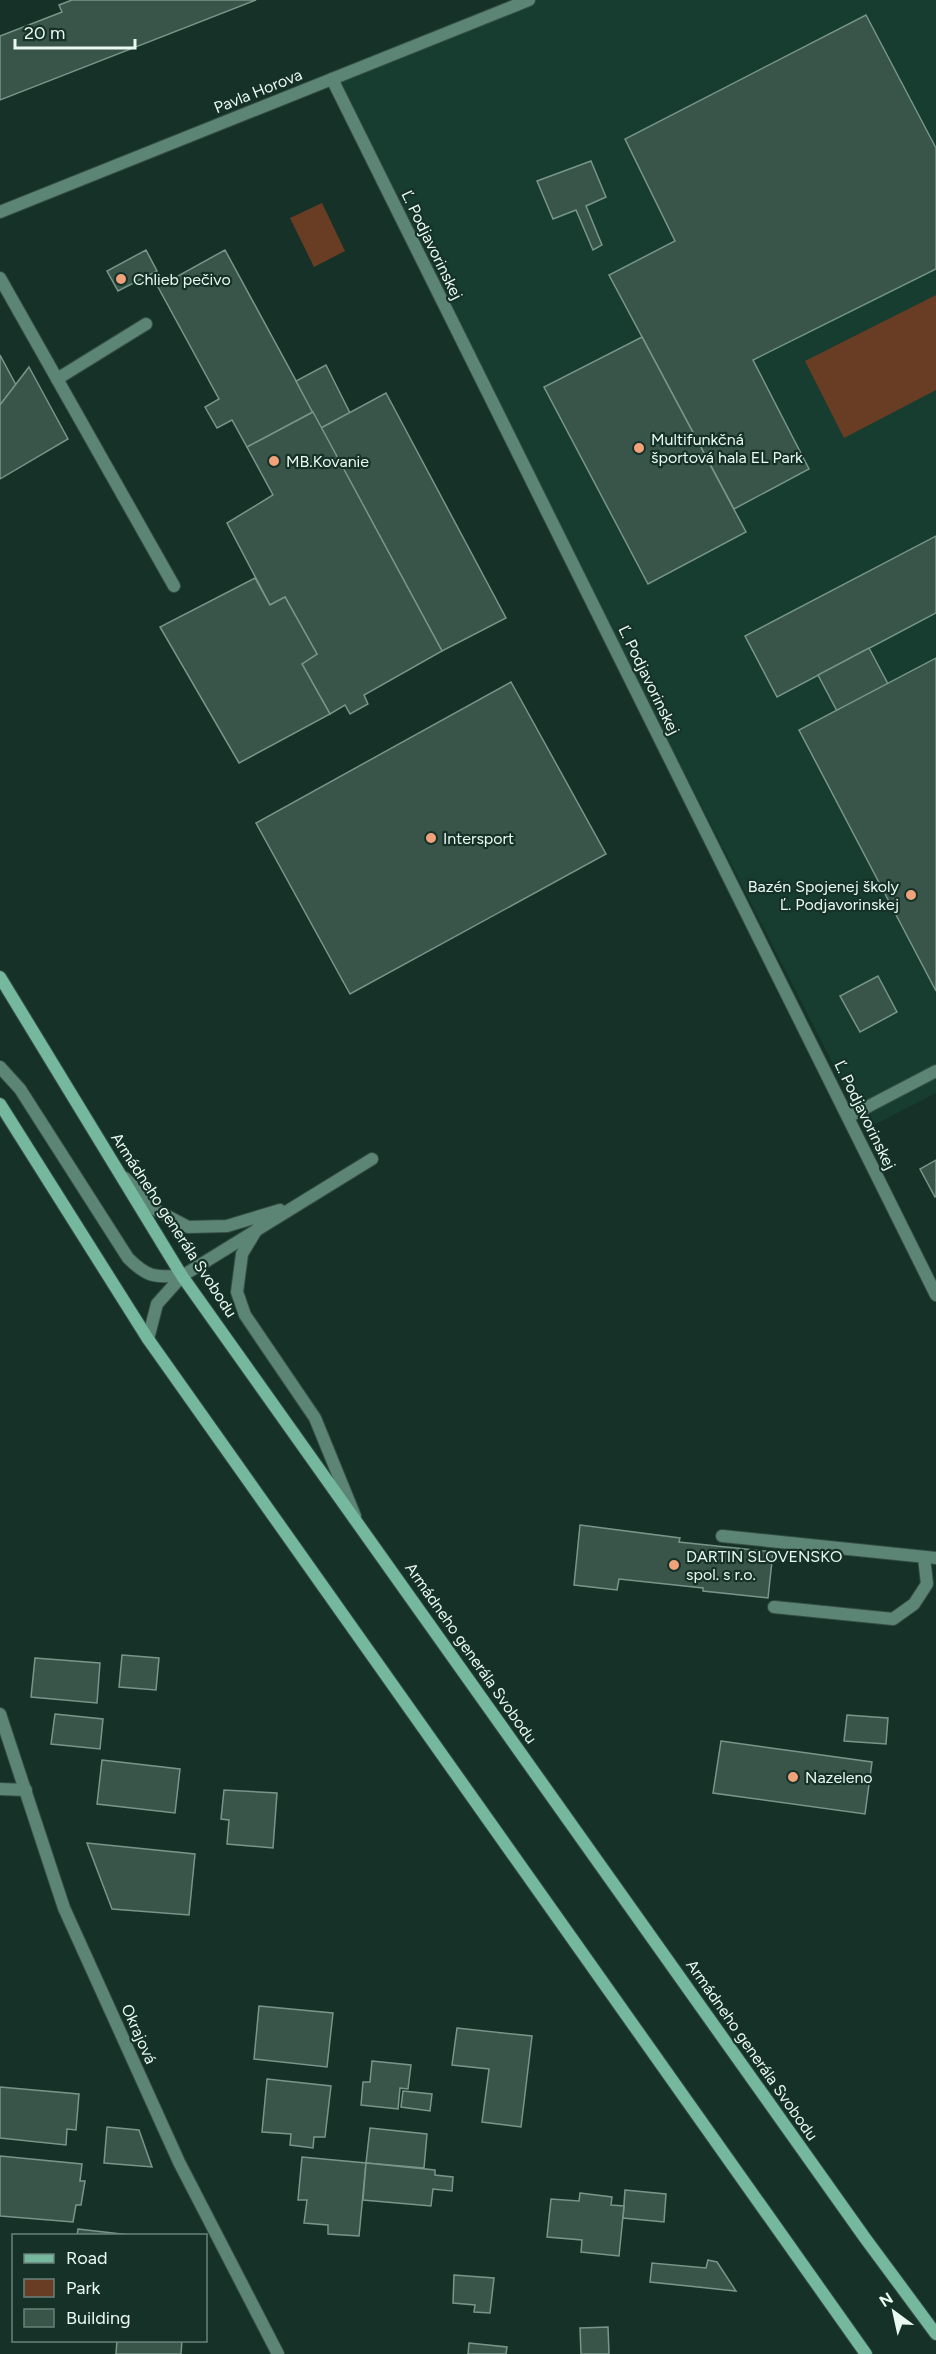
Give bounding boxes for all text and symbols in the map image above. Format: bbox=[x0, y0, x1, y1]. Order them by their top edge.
scale bar bbox=[15, 12, 135, 50]
text: 20 m bbox=[24, 22, 65, 44]
street label: Pavla Horova bbox=[211, 65, 305, 117]
street label: Ľ. Podjavorinskej bbox=[397, 187, 467, 303]
place label: Chlieb pečivo bbox=[133, 270, 231, 289]
marker: Chlieb pečivo bbox=[114, 272, 128, 286]
place label: Multifunkčná športová hala EL Park bbox=[651, 430, 803, 467]
marker: Multifunkčná športová hala EL Park bbox=[632, 441, 646, 455]
place label: MB.Kovanie bbox=[286, 452, 369, 471]
marker: MB.Kovanie bbox=[267, 454, 281, 468]
street label: Ľ. Podjavorinskej bbox=[614, 622, 684, 738]
place label: Intersport bbox=[443, 829, 514, 848]
marker: Intersport bbox=[424, 831, 438, 845]
place label: Bazén Spojenej školy Ľ. Podjavorinskej bbox=[748, 877, 900, 914]
marker: Bazén Spojenej školy Ľ. Podjavorinskej bbox=[904, 888, 918, 902]
street label: Ľ. Podjavorinskej bbox=[830, 1057, 900, 1173]
street label: Armádneho generála Svobodu bbox=[107, 1129, 241, 1321]
place label: DARTIN SLOVENSKO spol. s r.o. bbox=[686, 1547, 842, 1584]
marker: DARTIN SLOVENSKO spol. s r.o. bbox=[667, 1558, 681, 1572]
street label: Armádneho generála Svobodu bbox=[401, 1559, 541, 1747]
place label: Nazeleno bbox=[805, 1768, 873, 1787]
marker: Nazeleno bbox=[786, 1770, 800, 1784]
street label: Armádneho generála Svobodu bbox=[682, 1956, 822, 2144]
street label: Okrajová bbox=[117, 2001, 161, 2067]
legend bbox=[12, 2234, 207, 2342]
text: Road bbox=[66, 2247, 107, 2269]
text: Park bbox=[66, 2277, 101, 2299]
north arrow bbox=[864, 2282, 924, 2342]
text: N bbox=[876, 2289, 896, 2311]
text: Building bbox=[66, 2307, 131, 2329]

